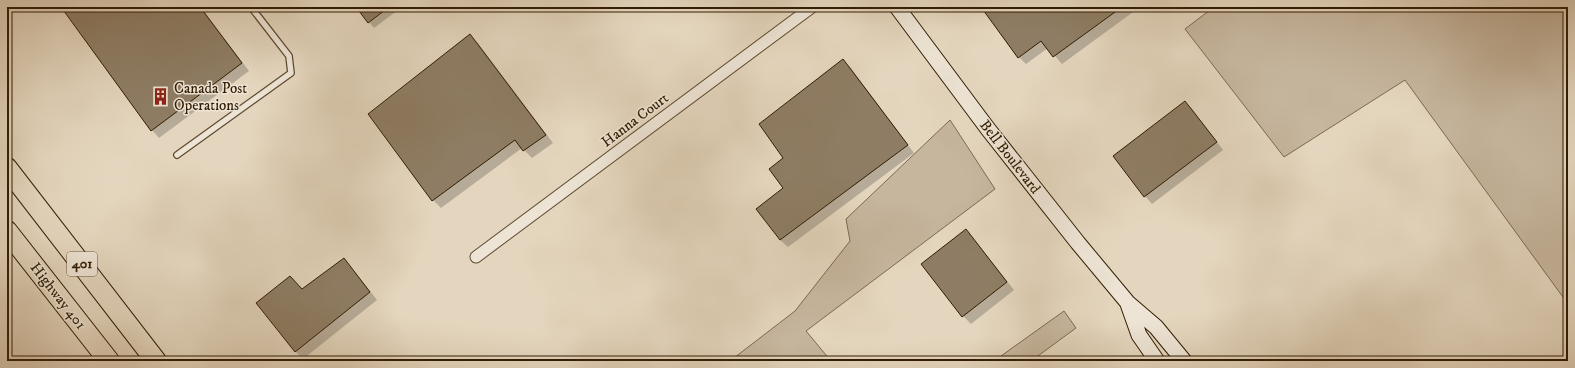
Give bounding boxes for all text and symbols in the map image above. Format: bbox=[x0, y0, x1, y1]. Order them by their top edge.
place label: Canada Post Operations bbox=[174, 79, 247, 115]
building icon: Canada Post Operations bbox=[151, 87, 171, 107]
street label: Hanna Court bbox=[598, 88, 672, 151]
street label: Bell Boulevard bbox=[975, 116, 1045, 198]
road number: 401 bbox=[67, 252, 97, 276]
street label: Highway 401 bbox=[26, 259, 90, 333]

